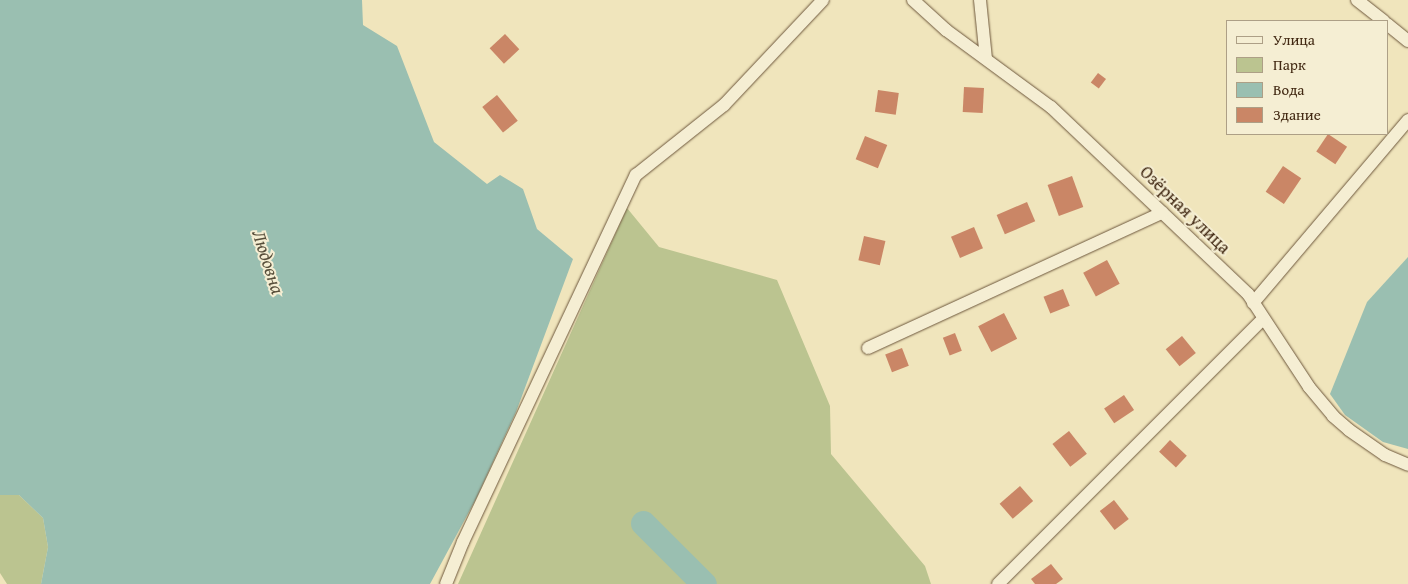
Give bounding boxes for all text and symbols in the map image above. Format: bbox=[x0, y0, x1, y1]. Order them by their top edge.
legend bbox=[1226, 20, 1388, 135]
text: Улица bbox=[1273, 29, 1315, 50]
text: Парк bbox=[1273, 54, 1306, 75]
text: Вода bbox=[1273, 79, 1304, 100]
text: Здание bbox=[1273, 104, 1321, 125]
street label: Озёрная улица bbox=[1135, 161, 1235, 259]
water label: Людовна bbox=[247, 227, 289, 297]

